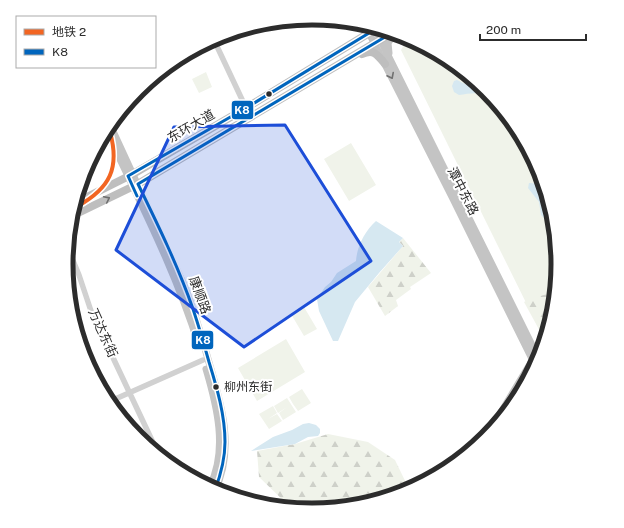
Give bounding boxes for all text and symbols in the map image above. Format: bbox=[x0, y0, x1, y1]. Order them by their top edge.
legend bbox=[16, 16, 156, 68]
scale bar bbox=[480, 16, 586, 42]
text: 200 m bbox=[486, 23, 521, 37]
text: 地铁 2 bbox=[52, 25, 86, 39]
text: K8 bbox=[52, 45, 68, 59]
one-way arrow bbox=[386, 72, 394, 79]
unlabelled marker bbox=[264, 89, 274, 99]
line badge: K8 bbox=[231, 100, 254, 120]
text: K8 bbox=[234, 104, 250, 116]
street label: 东环大道 bbox=[165, 107, 217, 145]
street label: 潭中东路 bbox=[445, 164, 481, 218]
one-way arrow bbox=[103, 196, 110, 204]
street label: 康顺路 bbox=[186, 274, 214, 316]
street label: 万达东街 bbox=[86, 306, 120, 360]
line badge: K8 bbox=[191, 330, 214, 350]
text: K8 bbox=[195, 334, 211, 346]
place label: 柳州东街 bbox=[224, 380, 272, 394]
marker: 柳州东街 bbox=[211, 382, 221, 392]

